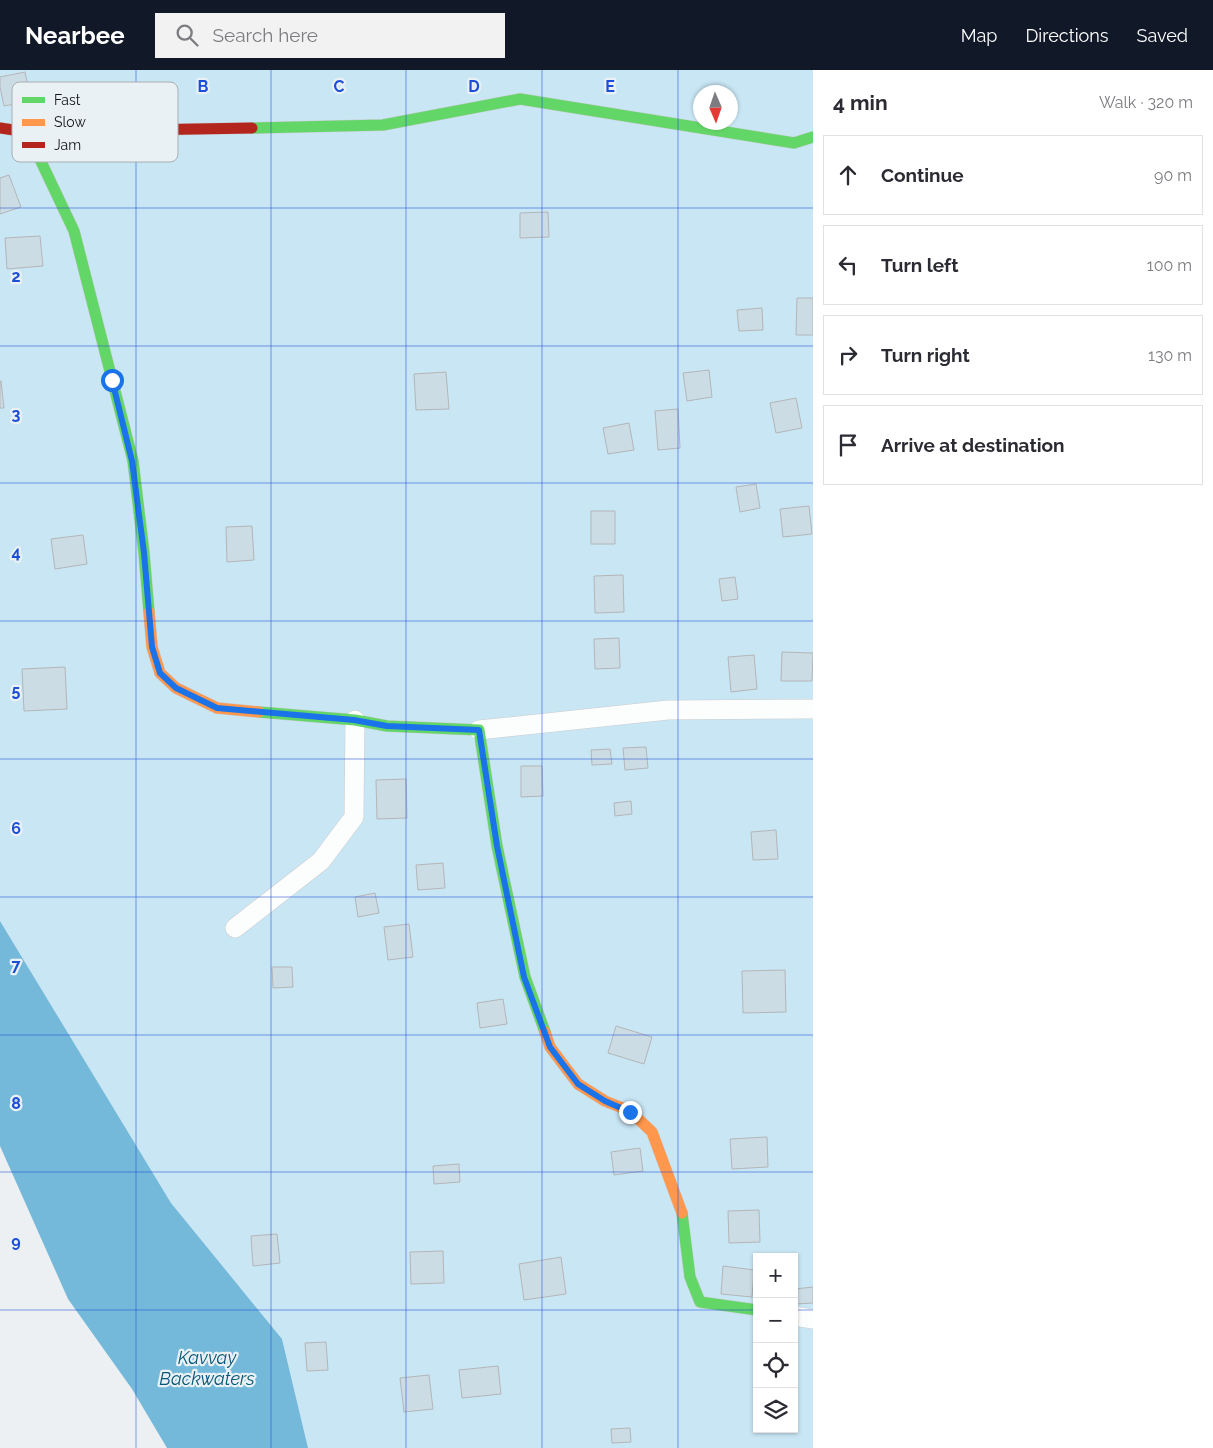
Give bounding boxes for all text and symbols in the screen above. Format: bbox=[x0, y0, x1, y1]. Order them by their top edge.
search box bbox=[155, 13, 505, 58]
text: Nearbee bbox=[25, 21, 125, 50]
icon: search bbox=[173, 21, 201, 49]
text: Search here bbox=[213, 24, 318, 46]
text: Map bbox=[961, 25, 997, 46]
text: Directions bbox=[1025, 25, 1109, 46]
text: Saved bbox=[1137, 25, 1188, 46]
text: B bbox=[198, 77, 209, 96]
text: C bbox=[334, 77, 345, 96]
text: D bbox=[468, 77, 480, 96]
text: E bbox=[605, 77, 615, 96]
legend bbox=[12, 82, 178, 162]
north arrow bbox=[693, 85, 738, 130]
text: 4 min bbox=[833, 90, 888, 115]
text: Fast bbox=[54, 92, 81, 108]
text: Walk · 320 m bbox=[1099, 93, 1193, 112]
text: Slow bbox=[54, 114, 86, 130]
text: Jam bbox=[54, 137, 81, 153]
icon: ahead bbox=[834, 161, 862, 189]
text: Continue bbox=[881, 164, 964, 186]
text: 90 m bbox=[1154, 166, 1192, 185]
icon: left bbox=[834, 251, 862, 279]
text: Turn left bbox=[881, 254, 958, 276]
text: 100 m bbox=[1147, 256, 1192, 275]
text: 2 bbox=[11, 267, 21, 286]
icon: right bbox=[834, 341, 862, 369]
text: Turn right bbox=[881, 344, 970, 366]
text: 130 m bbox=[1148, 346, 1192, 365]
route start bbox=[101, 369, 124, 392]
text: 3 bbox=[12, 405, 21, 424]
icon: arrive bbox=[834, 431, 862, 459]
text: Arrive at destination bbox=[881, 434, 1065, 456]
text: 4 bbox=[11, 543, 21, 562]
text: 5 bbox=[12, 681, 21, 700]
text: 6 bbox=[11, 819, 21, 838]
text: 7 bbox=[12, 956, 21, 975]
text: 8 bbox=[11, 1094, 21, 1113]
route end bbox=[619, 1101, 642, 1124]
text: 9 bbox=[11, 1232, 21, 1251]
map controls bbox=[753, 1253, 798, 1433]
button: + bbox=[753, 1253, 798, 1298]
button: − bbox=[753, 1298, 798, 1343]
button: locate bbox=[753, 1343, 798, 1388]
water label: Kavvay Backwaters bbox=[159, 1347, 255, 1389]
button: layers bbox=[753, 1388, 798, 1433]

